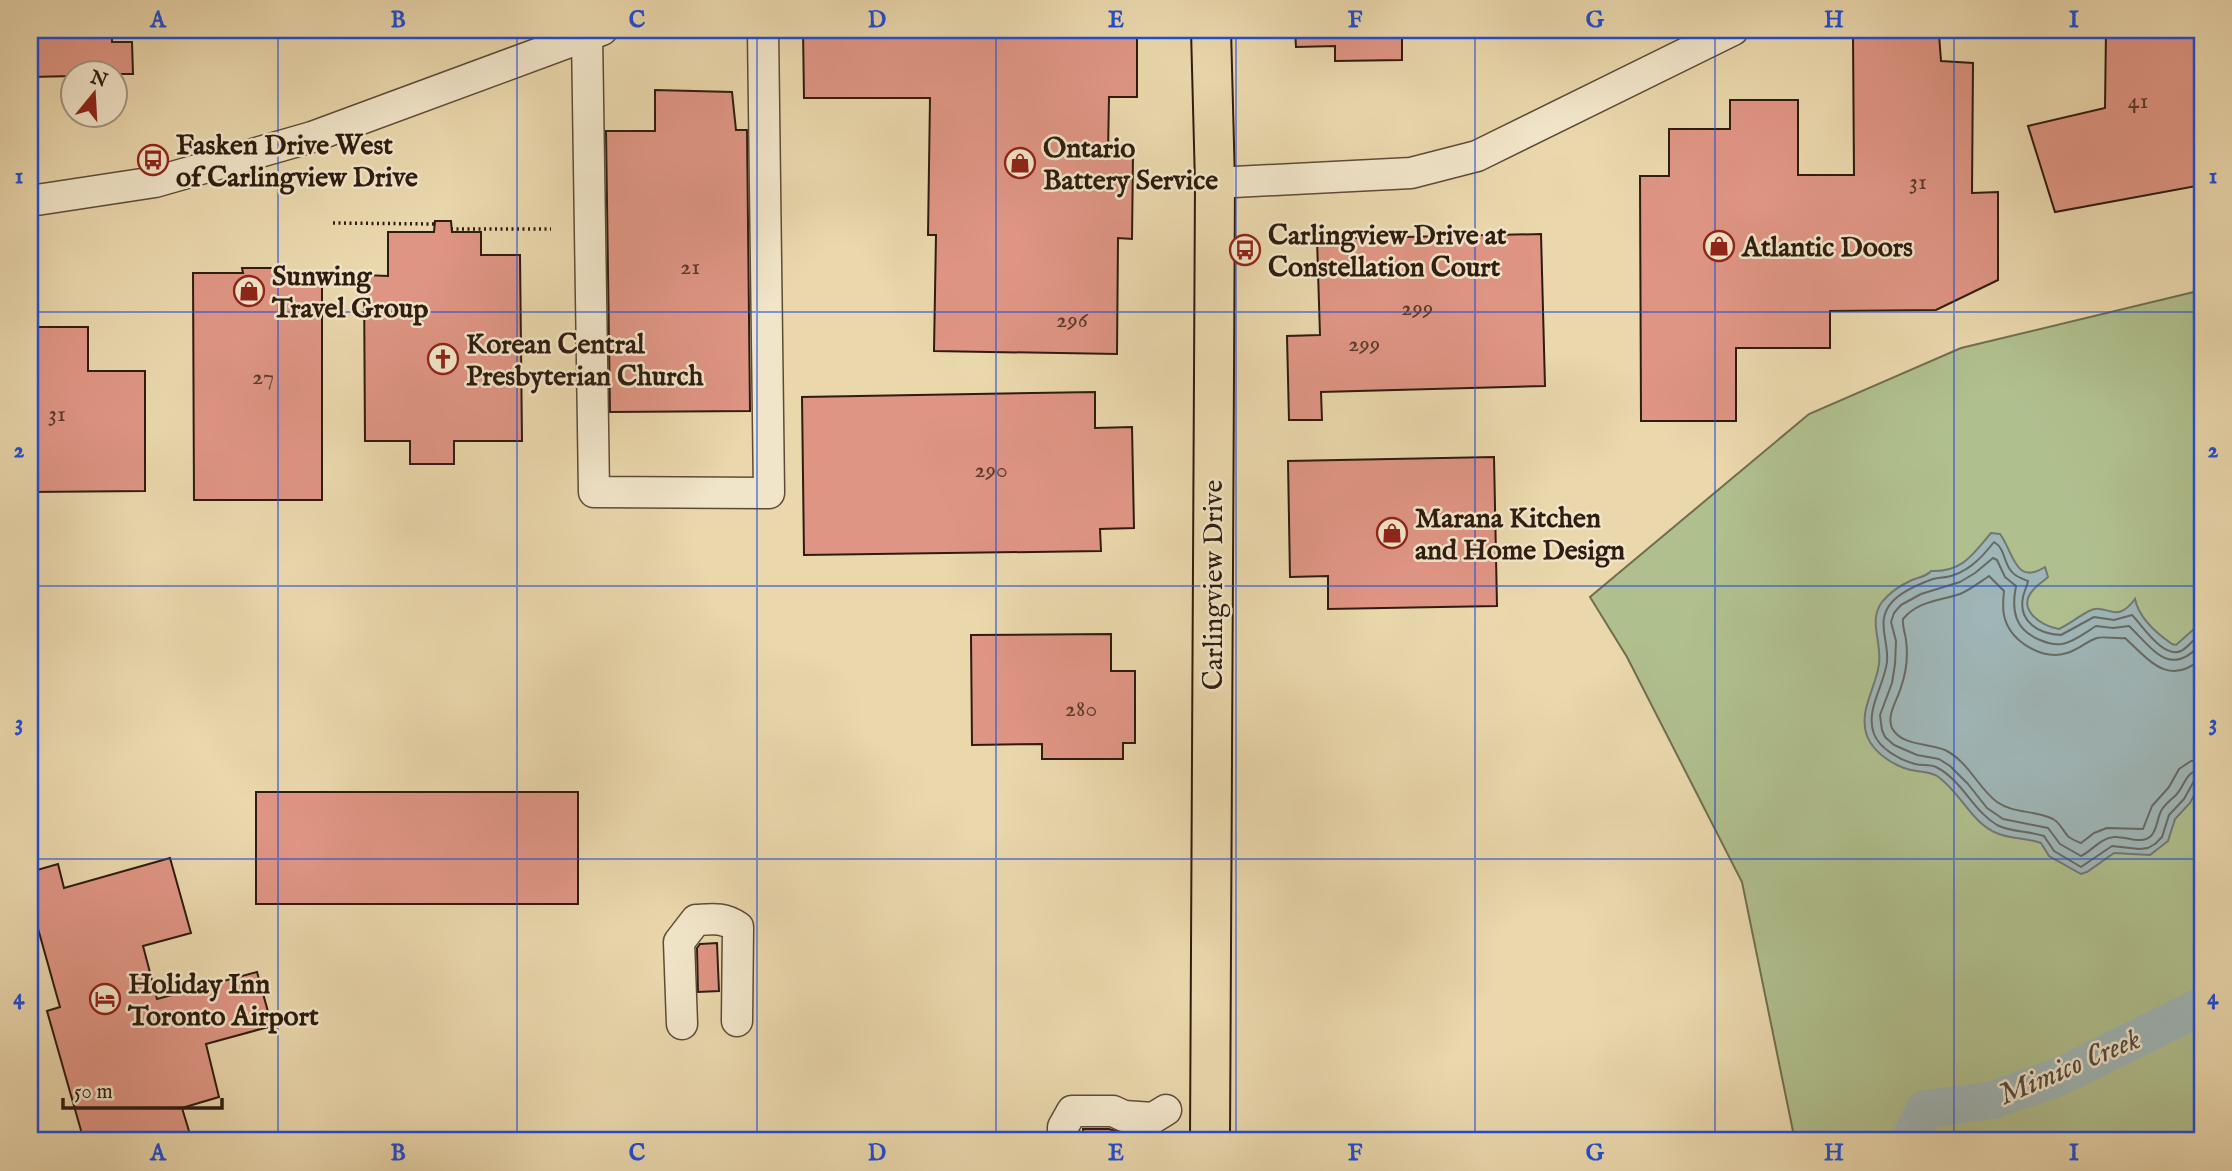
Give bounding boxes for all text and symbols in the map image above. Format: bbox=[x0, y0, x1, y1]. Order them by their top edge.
text: A bbox=[149, 6, 167, 35]
text: B bbox=[390, 6, 406, 35]
text: C bbox=[629, 6, 646, 35]
text: D bbox=[868, 6, 886, 35]
text: E bbox=[1108, 6, 1124, 35]
text: F bbox=[1348, 6, 1363, 35]
text: G bbox=[1586, 6, 1605, 35]
text: H bbox=[1824, 6, 1844, 35]
text: I bbox=[2069, 6, 2079, 35]
north arrow bbox=[60, 60, 130, 130]
text: N bbox=[86, 65, 111, 94]
house number: 41 bbox=[2128, 86, 2148, 117]
place label: Fasken Drive West of Carlingview Drive bbox=[176, 129, 418, 196]
place label: Ontario Battery Service bbox=[1043, 132, 1218, 199]
bus stop icon: Fasken Drive West of Carlingview Drive bbox=[136, 143, 170, 177]
shop icon: Ontario Battery Service bbox=[1003, 146, 1037, 180]
text: 1 bbox=[15, 162, 23, 191]
text: 1 bbox=[2209, 162, 2217, 191]
house number: 31 bbox=[1909, 167, 1927, 198]
place label: Carlingview Drive at Constellation Court bbox=[1268, 219, 1507, 286]
shop icon: Atlantic Doors bbox=[1702, 229, 1736, 263]
place label: Atlantic Doors bbox=[1741, 231, 1913, 266]
bus stop icon: Carlingview Drive at Constellation Court bbox=[1228, 233, 1262, 267]
house number: 21 bbox=[680, 252, 700, 283]
place label: Sunwing Travel Group bbox=[271, 260, 428, 327]
shop icon: Sunwing Travel Group bbox=[232, 274, 266, 308]
house number: 299 bbox=[1401, 293, 1433, 324]
house number: 296 bbox=[1056, 305, 1089, 336]
place label: Korean Central Presbyterian Church bbox=[466, 328, 705, 395]
house number: 299 bbox=[1348, 329, 1380, 360]
church icon: Korean Central Presbyterian Church bbox=[426, 342, 460, 376]
house number: 27 bbox=[252, 362, 274, 393]
house number: 31 bbox=[48, 399, 66, 430]
text: 2 bbox=[14, 436, 25, 465]
text: 2 bbox=[2208, 436, 2219, 465]
house number: 290 bbox=[974, 455, 1008, 486]
street label: Carlingview Drive bbox=[1197, 480, 1232, 690]
place label: Marana Kitchen and Home Design bbox=[1415, 502, 1625, 569]
shop icon: Marana Kitchen and Home Design bbox=[1375, 516, 1409, 550]
house number: 280 bbox=[1065, 694, 1097, 725]
text: 3 bbox=[15, 709, 23, 738]
text: 3 bbox=[2209, 709, 2217, 738]
place label: Holiday Inn Toronto Airport bbox=[127, 968, 319, 1035]
hotel icon: Holiday Inn Toronto Airport bbox=[88, 982, 122, 1016]
text: 4 bbox=[13, 983, 25, 1012]
text: 4 bbox=[2207, 983, 2219, 1012]
water label: Mimico Creek bbox=[1993, 1021, 2147, 1115]
scale bar bbox=[63, 1066, 222, 1110]
text: 50 m bbox=[74, 1079, 113, 1106]
text: A bbox=[149, 1139, 167, 1168]
text: B bbox=[390, 1139, 406, 1168]
text: C bbox=[629, 1139, 646, 1168]
text: D bbox=[868, 1139, 886, 1168]
text: E bbox=[1108, 1139, 1124, 1168]
text: F bbox=[1348, 1139, 1363, 1168]
text: G bbox=[1586, 1139, 1605, 1168]
text: H bbox=[1824, 1139, 1844, 1168]
text: I bbox=[2069, 1139, 2079, 1168]

